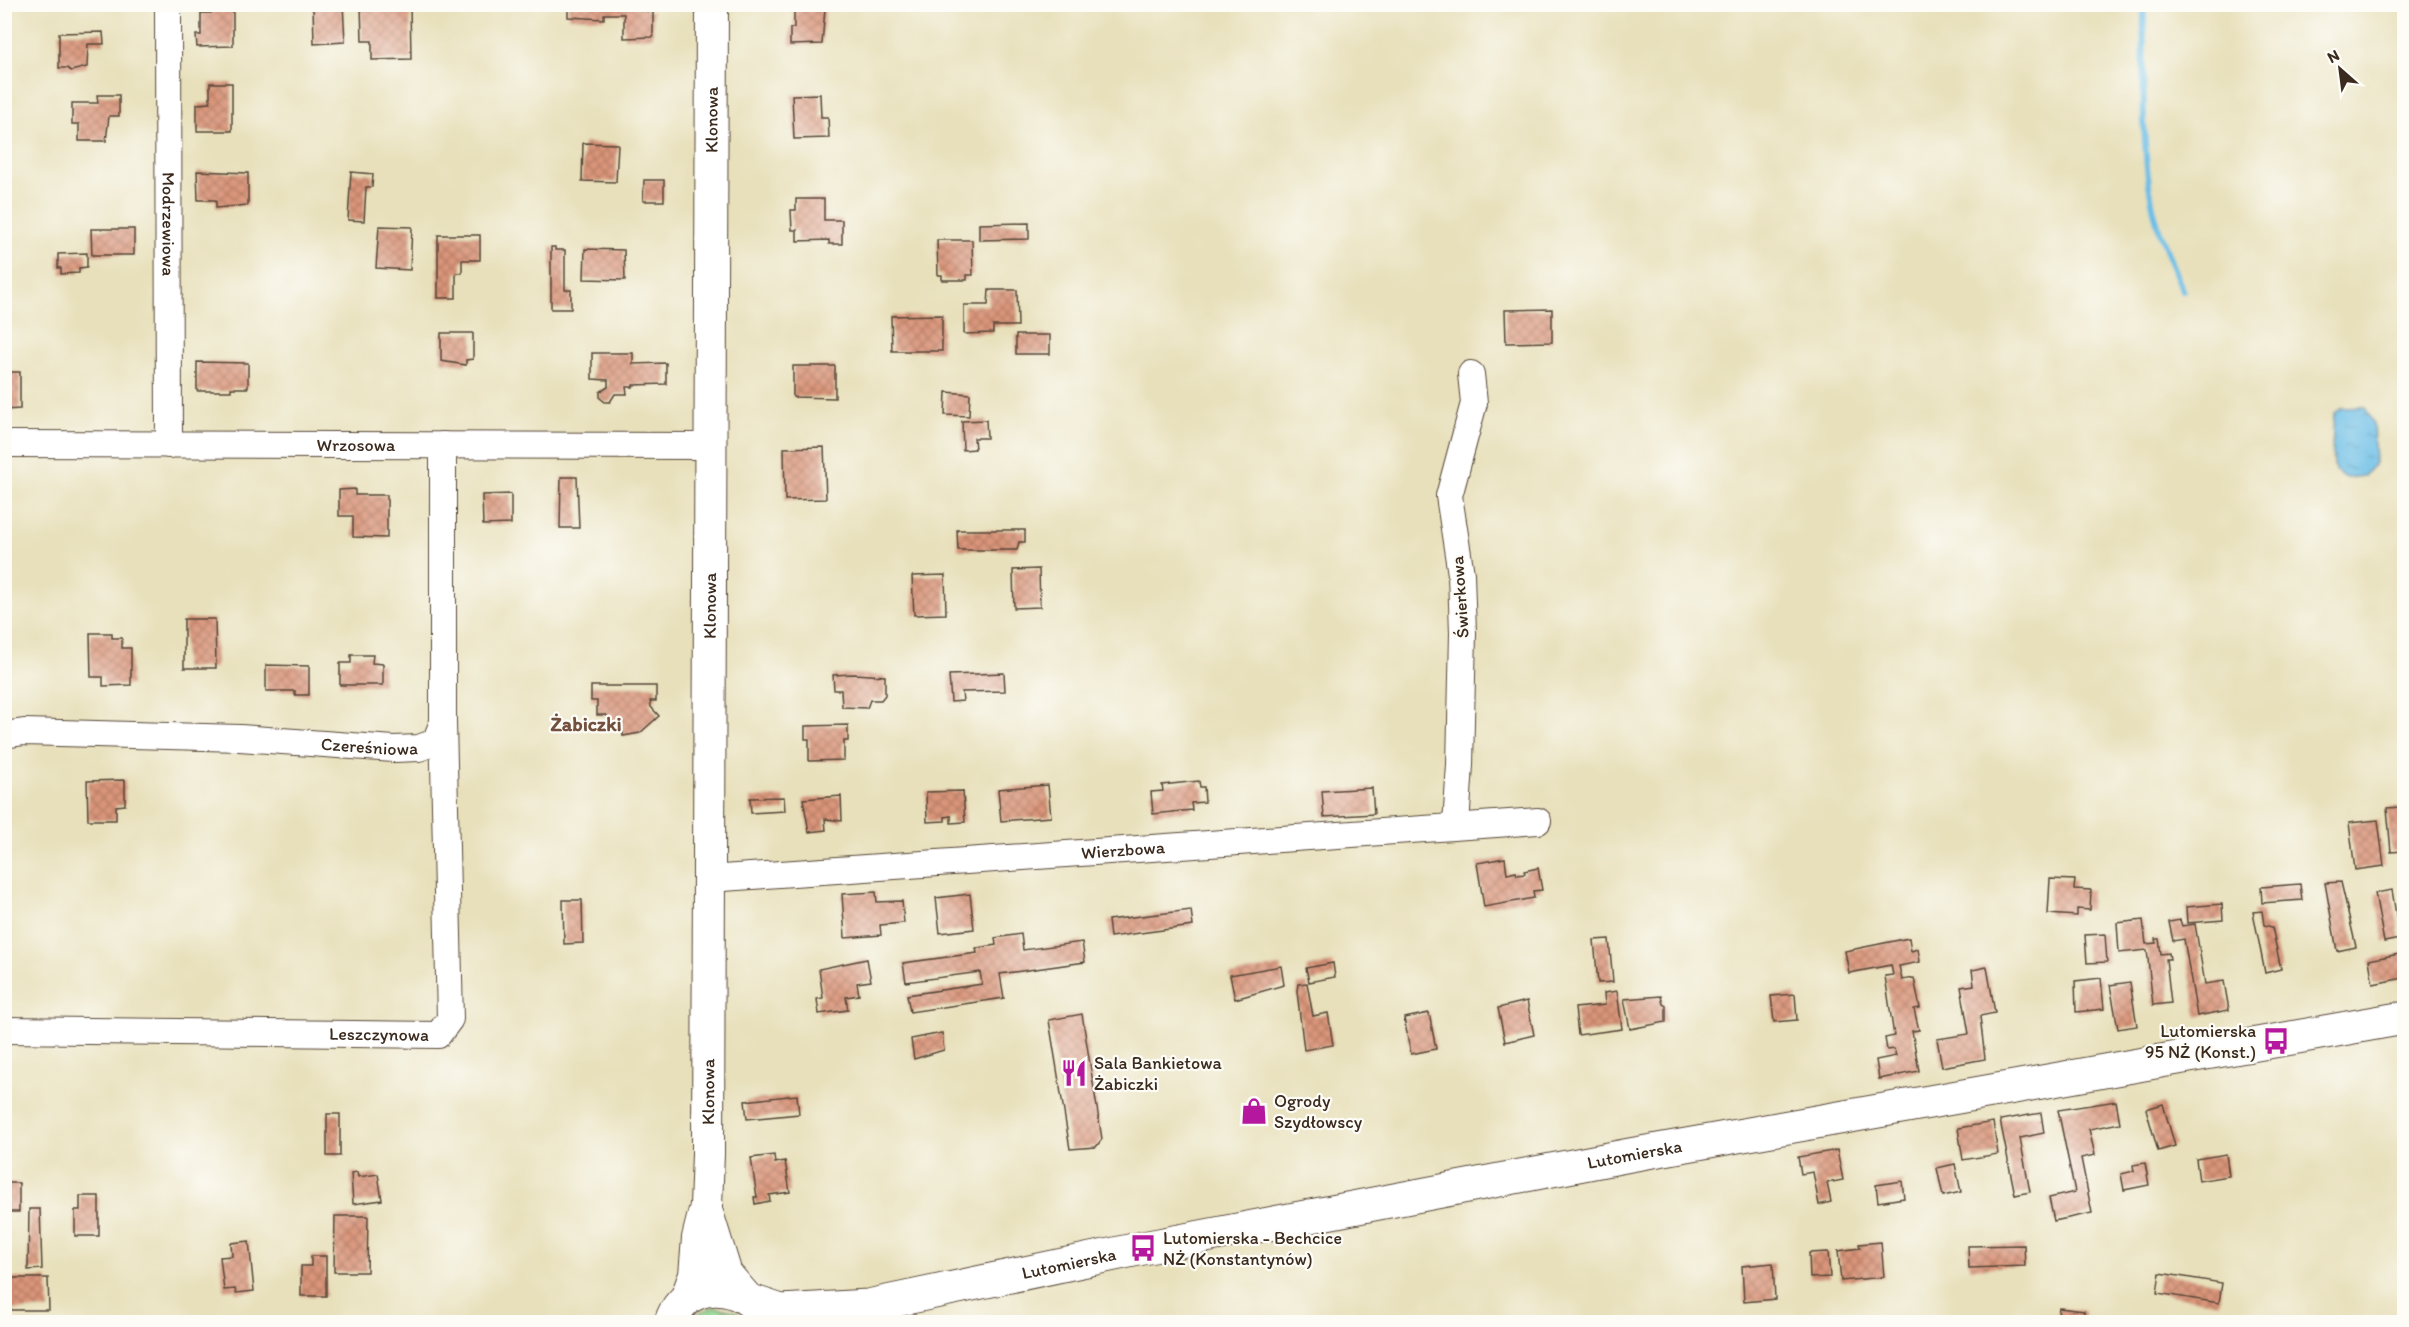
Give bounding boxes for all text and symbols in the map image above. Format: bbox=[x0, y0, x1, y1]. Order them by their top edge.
north arrow bbox=[2310, 39, 2370, 99]
text: N bbox=[2324, 45, 2342, 67]
street label: Klonowa bbox=[700, 86, 723, 153]
street label: Modrzewiowa bbox=[157, 172, 180, 276]
street label: Wrzosowa bbox=[317, 434, 396, 456]
street label: Świerkowa bbox=[1446, 555, 1474, 639]
street label: Klonowa bbox=[699, 572, 721, 639]
district label: Żabiczki bbox=[550, 712, 622, 736]
street label: Czereśniowa bbox=[320, 733, 418, 760]
street label: Wierzbowa bbox=[1080, 836, 1166, 864]
place label: Lutomierska 95 NŻ (Konst.) bbox=[2145, 1020, 2256, 1063]
street label: Leszczynowa bbox=[329, 1023, 429, 1046]
bus stop icon: Lutomierska 95 NŻ (Konst.) bbox=[2261, 1026, 2291, 1056]
place label: Sala Bankietowa Żabiczki bbox=[1094, 1052, 1222, 1095]
street label: Klonowa bbox=[697, 1058, 719, 1125]
restaurant icon: Sala Bankietowa Żabiczki bbox=[1059, 1058, 1089, 1088]
place label: Ogrody Szydłowscy bbox=[1274, 1090, 1363, 1133]
shop icon: Ogrody Szydłowscy bbox=[1239, 1096, 1269, 1126]
street label: Lutomierska bbox=[1585, 1135, 1684, 1174]
place label: Lutomierska - Bechcice NŻ (Konstantynów) bbox=[1163, 1227, 1342, 1270]
bus stop icon: Lutomierska - Bechcice NŻ (Konstantynów) bbox=[1128, 1233, 1158, 1263]
street label: Lutomierska bbox=[1020, 1243, 1118, 1284]

